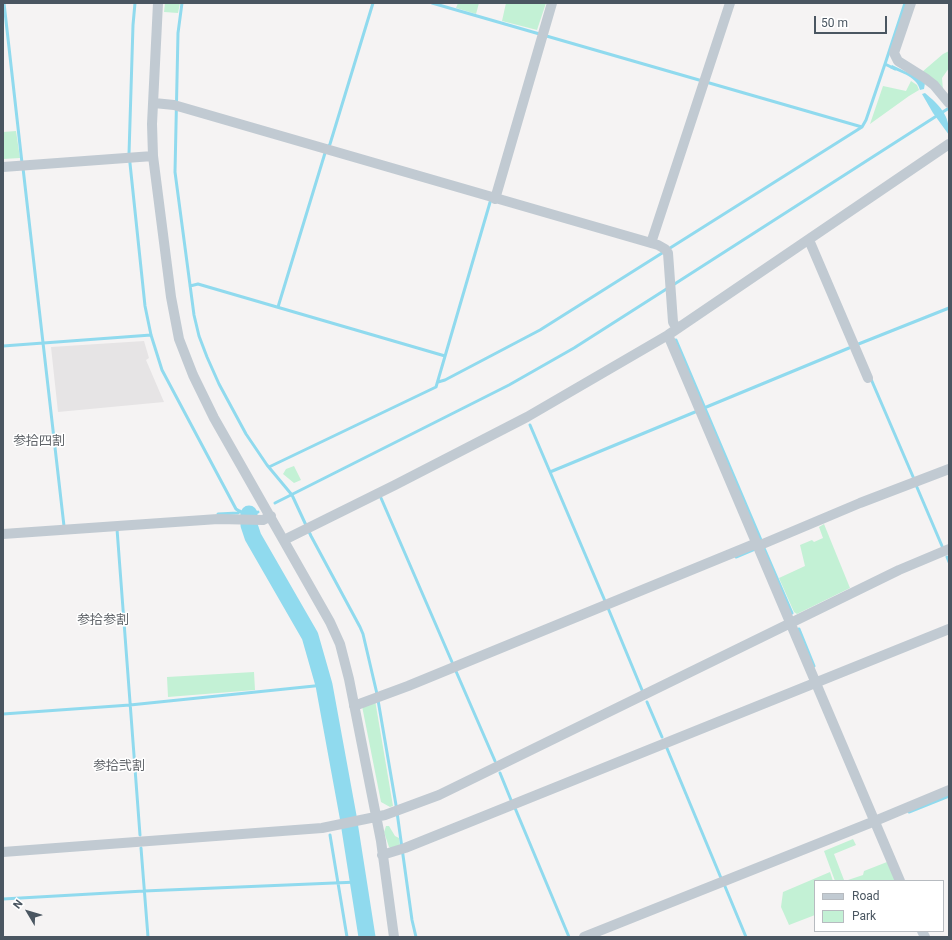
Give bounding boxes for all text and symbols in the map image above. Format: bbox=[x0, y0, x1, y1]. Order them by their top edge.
scale bar bbox=[816, 8, 889, 34]
text: 50 m bbox=[821, 16, 848, 30]
district label: 参拾四割 bbox=[13, 434, 65, 450]
district label: 参拾参割 bbox=[77, 613, 129, 629]
district label: 参拾弐割 bbox=[93, 759, 145, 775]
legend bbox=[814, 880, 944, 932]
text: Road bbox=[852, 889, 880, 903]
north arrow bbox=[8, 892, 48, 932]
text: N bbox=[11, 897, 26, 911]
text: Park bbox=[852, 909, 876, 923]

